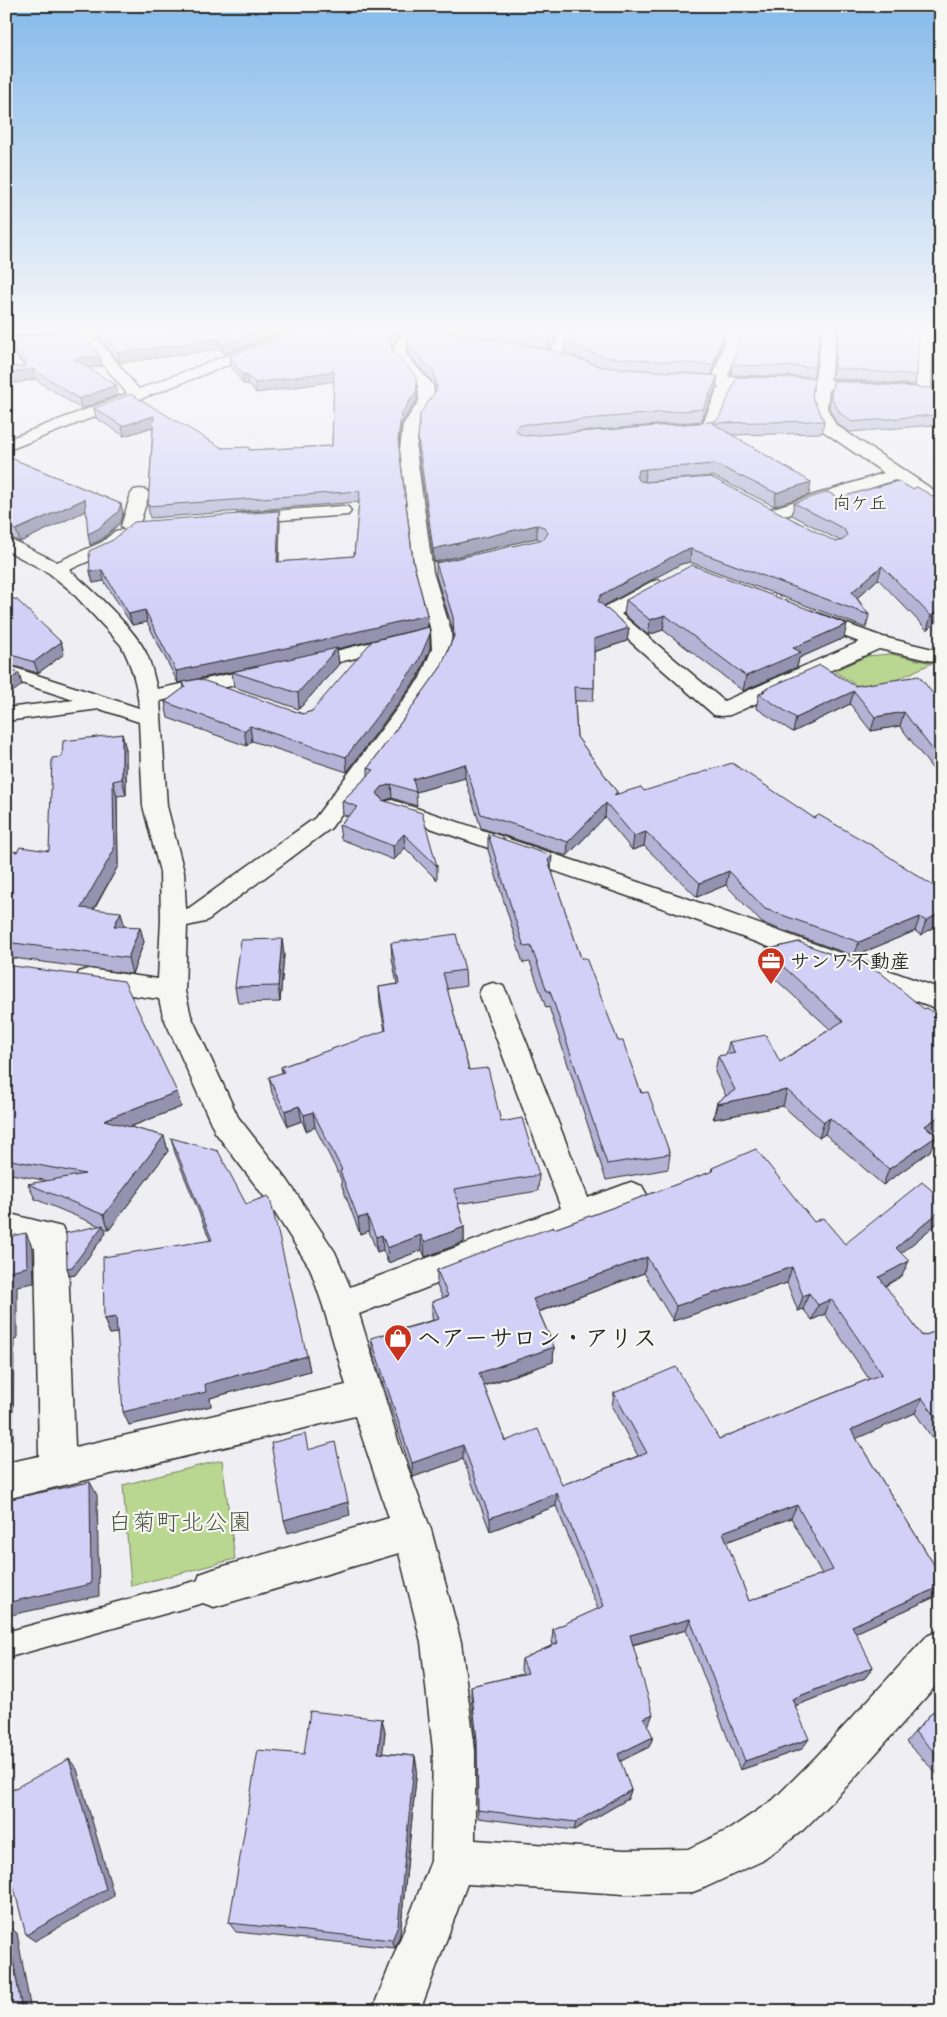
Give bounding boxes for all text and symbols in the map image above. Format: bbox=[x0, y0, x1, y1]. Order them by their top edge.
district label: 向ケ丘 bbox=[833, 492, 887, 514]
office icon: サンワ不動産 bbox=[756, 946, 786, 985]
place label: サンワ不動産 bbox=[790, 949, 910, 974]
shop icon: ヘアーサロン・アリス bbox=[383, 1323, 413, 1362]
place label: ヘアーサロン・アリス bbox=[417, 1323, 657, 1353]
park label: 白菊町北公園 bbox=[108, 1507, 252, 1537]

